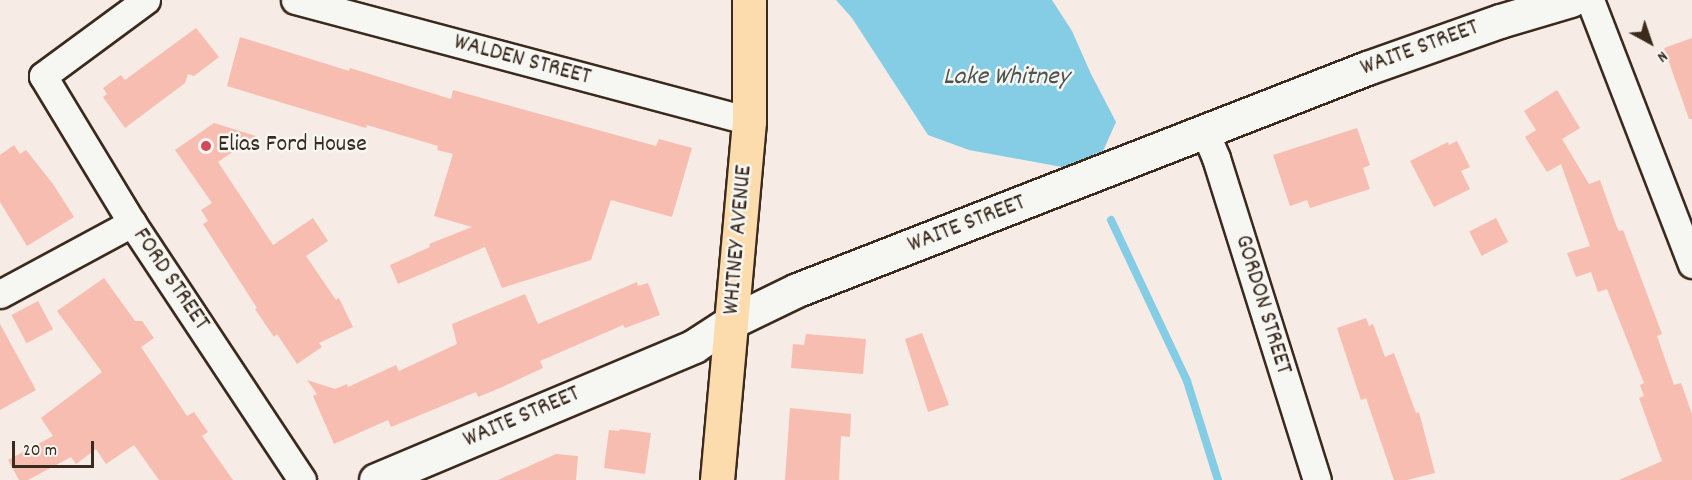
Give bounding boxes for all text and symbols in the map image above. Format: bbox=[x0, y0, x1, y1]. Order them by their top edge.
north arrow bbox=[1620, 12, 1680, 72]
street label: WAITE STREET bbox=[1357, 14, 1483, 84]
street label: WALDEN STREET bbox=[450, 29, 594, 93]
text: N bbox=[1651, 45, 1672, 68]
water label: Lake Whitney bbox=[943, 62, 1069, 94]
place label: Elias Ford House bbox=[218, 132, 367, 160]
marker: Elias Ford House bbox=[199, 139, 213, 153]
street label: WHITNEY AVENUE bbox=[718, 164, 760, 316]
street label: WAITE STREET bbox=[904, 189, 1030, 261]
street label: FORD STREET bbox=[125, 223, 215, 337]
street label: GORDON STREET bbox=[1227, 232, 1297, 378]
street label: WAITE STREET bbox=[459, 381, 585, 455]
scale bar bbox=[15, 429, 98, 467]
text: 20 m bbox=[23, 439, 57, 464]

